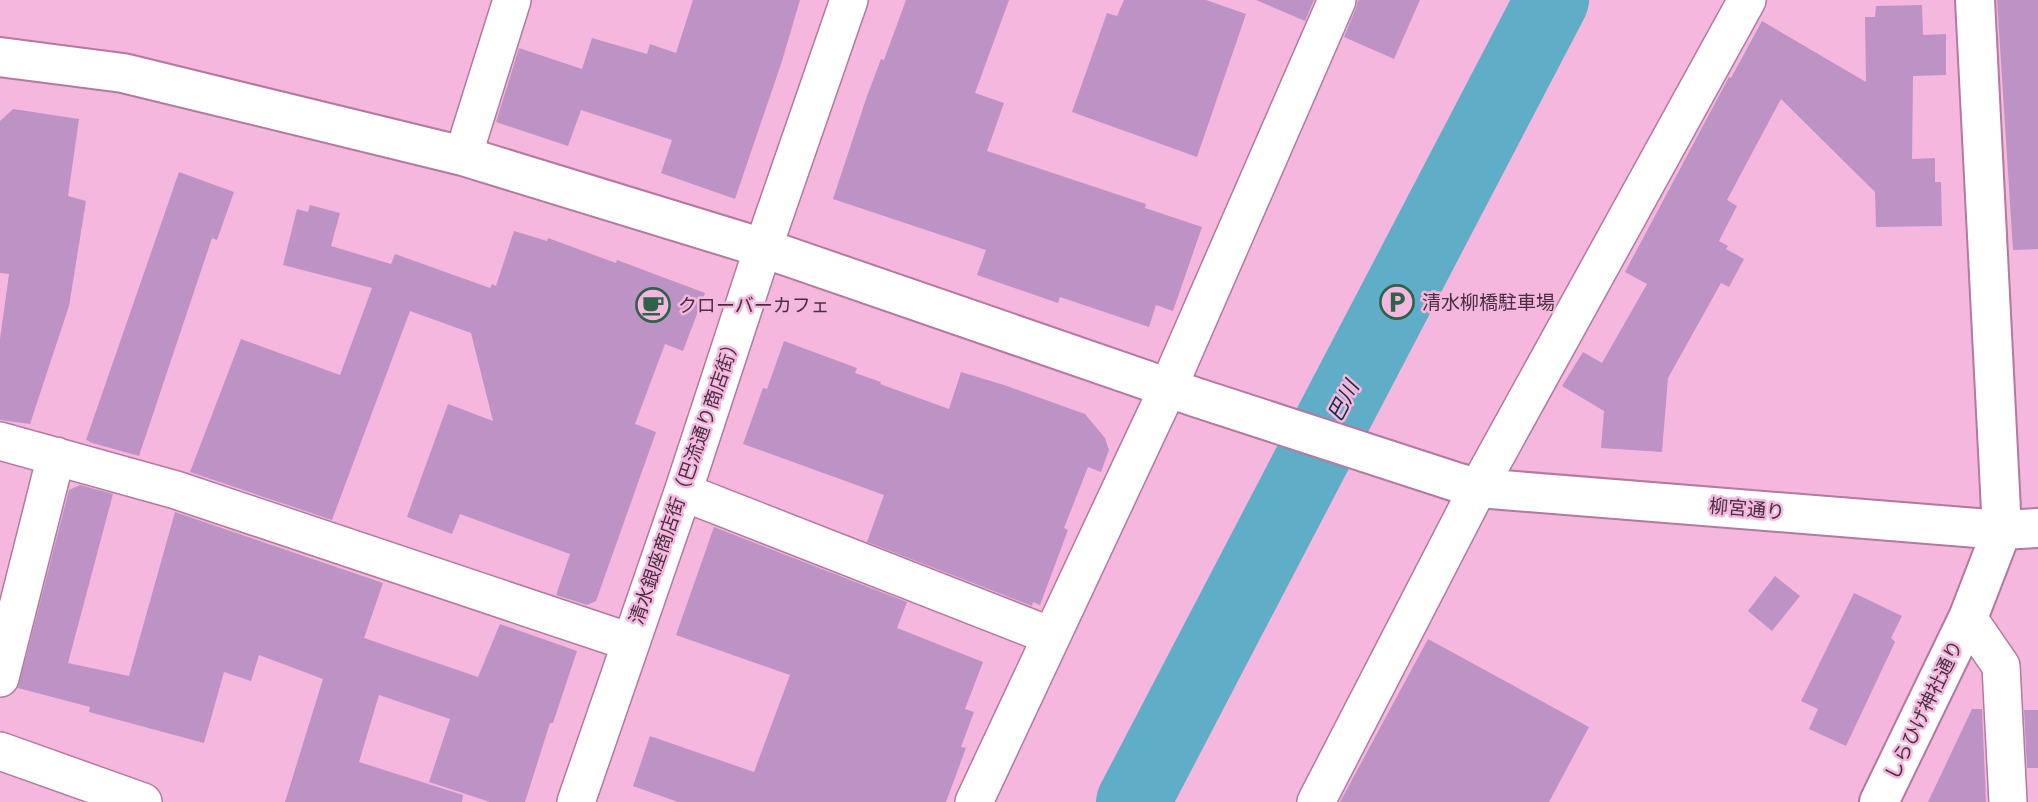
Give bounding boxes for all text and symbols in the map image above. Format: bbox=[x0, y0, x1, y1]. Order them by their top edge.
parking icon: 清水柳橋駐車場 bbox=[1378, 283, 1416, 321]
cafe icon: クローバーカフェ bbox=[634, 286, 672, 324]
place label: 清水柳橋駐車場 bbox=[1422, 291, 1555, 314]
place label: クローバーカフェ bbox=[678, 294, 830, 317]
street label: 清水銀座商店街（巴流通り商店街） bbox=[625, 333, 745, 627]
water label: 巴川 bbox=[1322, 375, 1365, 425]
street label: 柳宮通り bbox=[1708, 494, 1786, 524]
street label: しらひげ神社通り bbox=[1880, 637, 1968, 783]

